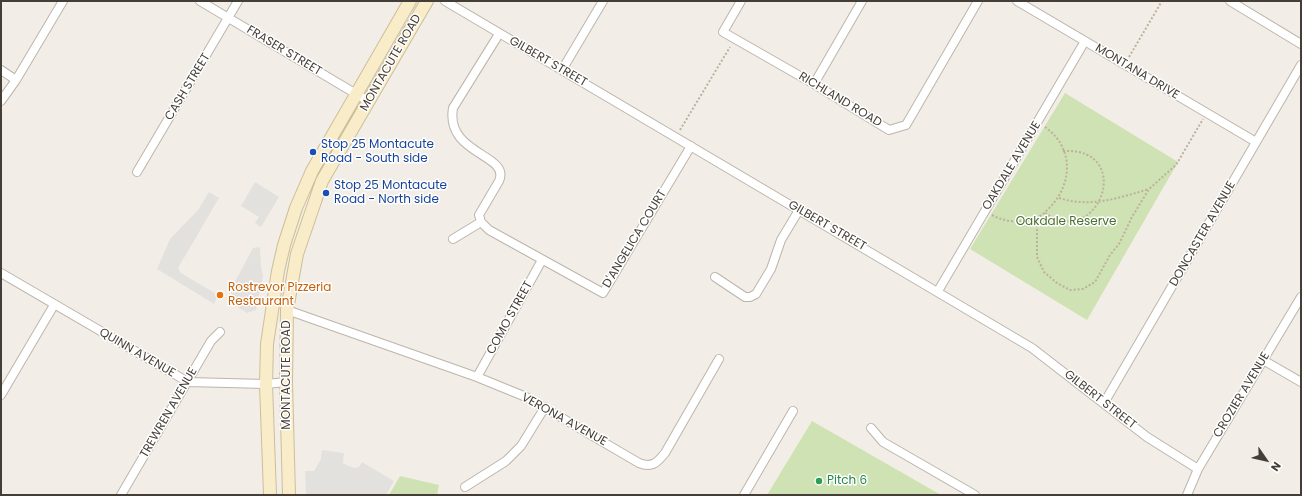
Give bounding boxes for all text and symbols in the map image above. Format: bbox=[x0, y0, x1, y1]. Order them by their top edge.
street label: MONTACUTE ROAD bbox=[357, 12, 425, 114]
street label: FRASER STREET bbox=[244, 23, 324, 79]
street label: GILBERT STREET bbox=[506, 34, 590, 90]
street label: MONTANA DRIVE bbox=[1092, 41, 1182, 103]
street label: CASH STREET bbox=[162, 51, 214, 123]
street label: RICHLAND ROAD bbox=[796, 69, 884, 131]
street label: OAKDALE AVENUE bbox=[980, 119, 1044, 213]
place label: Stop 25 Montacute Road - South side bbox=[321, 138, 434, 166]
marker: Stop 25 Montacute Road - South side bbox=[308, 147, 318, 157]
place label: Stop 25 Montacute Road - North side bbox=[334, 179, 447, 207]
street label: DONCASTER AVENUE bbox=[1167, 179, 1239, 289]
street label: D'ANGELICA COURT bbox=[600, 187, 670, 291]
marker: Stop 25 Montacute Road - North side bbox=[321, 188, 331, 198]
street label: GILBERT STREET bbox=[785, 198, 869, 254]
park label: Oakdale Reserve bbox=[1016, 215, 1116, 229]
street label: COMO STREET bbox=[484, 279, 536, 357]
place label: Rostrevor Pizzeria Restaurant bbox=[228, 281, 331, 309]
marker: Rostrevor Pizzeria Restaurant bbox=[215, 290, 225, 300]
street label: MONTACUTE ROAD bbox=[280, 320, 294, 430]
street label: QUINN AVENUE bbox=[96, 325, 178, 381]
street label: CROZIER AVENUE bbox=[1211, 350, 1273, 440]
street label: TREWREN AVENUE bbox=[137, 365, 201, 461]
street label: GILBERT STREET bbox=[1061, 367, 1139, 433]
street label: VERONA AVENUE bbox=[519, 390, 609, 450]
north arrow bbox=[1246, 440, 1286, 480]
text: N bbox=[1267, 459, 1285, 475]
place label: Pitch 6 bbox=[827, 474, 867, 488]
marker: Pitch 6 bbox=[814, 476, 824, 486]

